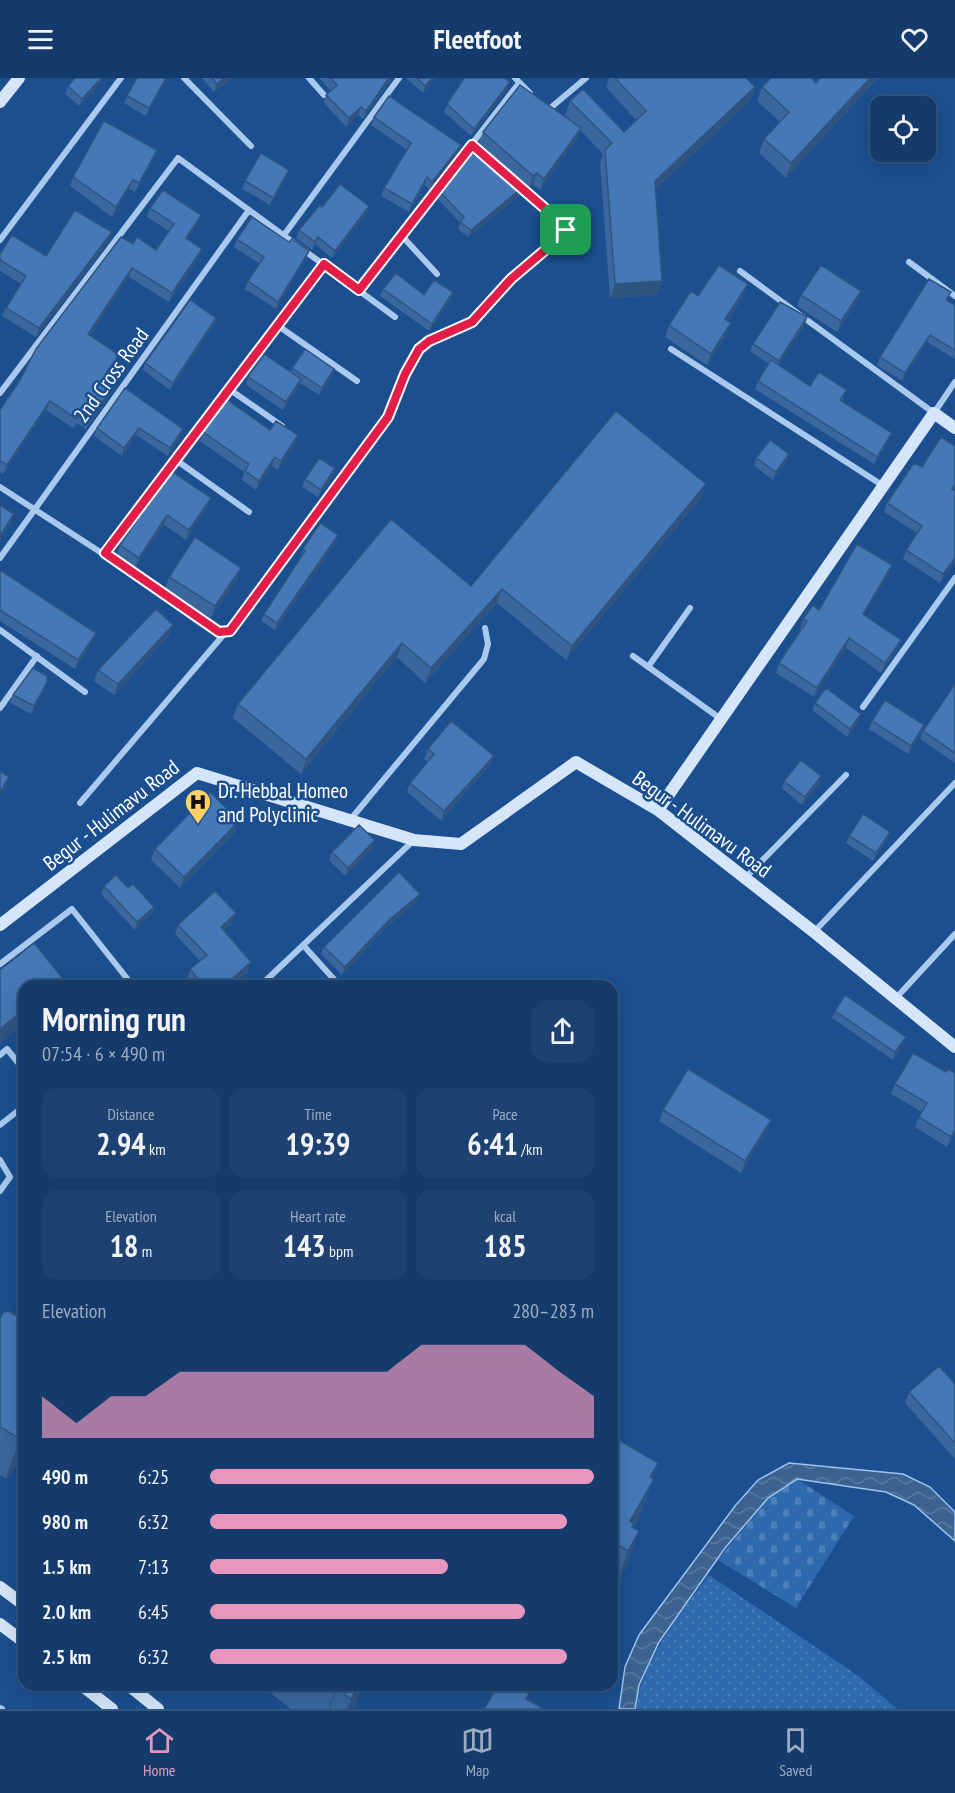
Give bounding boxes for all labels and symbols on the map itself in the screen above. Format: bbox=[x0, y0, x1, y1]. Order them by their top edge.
pin bbox=[540, 204, 591, 255]
street label: 2nd Cross Road bbox=[67, 322, 155, 428]
street label: Begur - Hulimavu Road bbox=[38, 754, 184, 876]
street label: Begur - Hulimavu Road bbox=[627, 765, 777, 883]
place label: Dr. Hebbal Homeo and Polyclinic bbox=[218, 777, 348, 828]
hospital icon: Dr. Hebbal Homeo and Polyclinic bbox=[183, 787, 213, 825]

